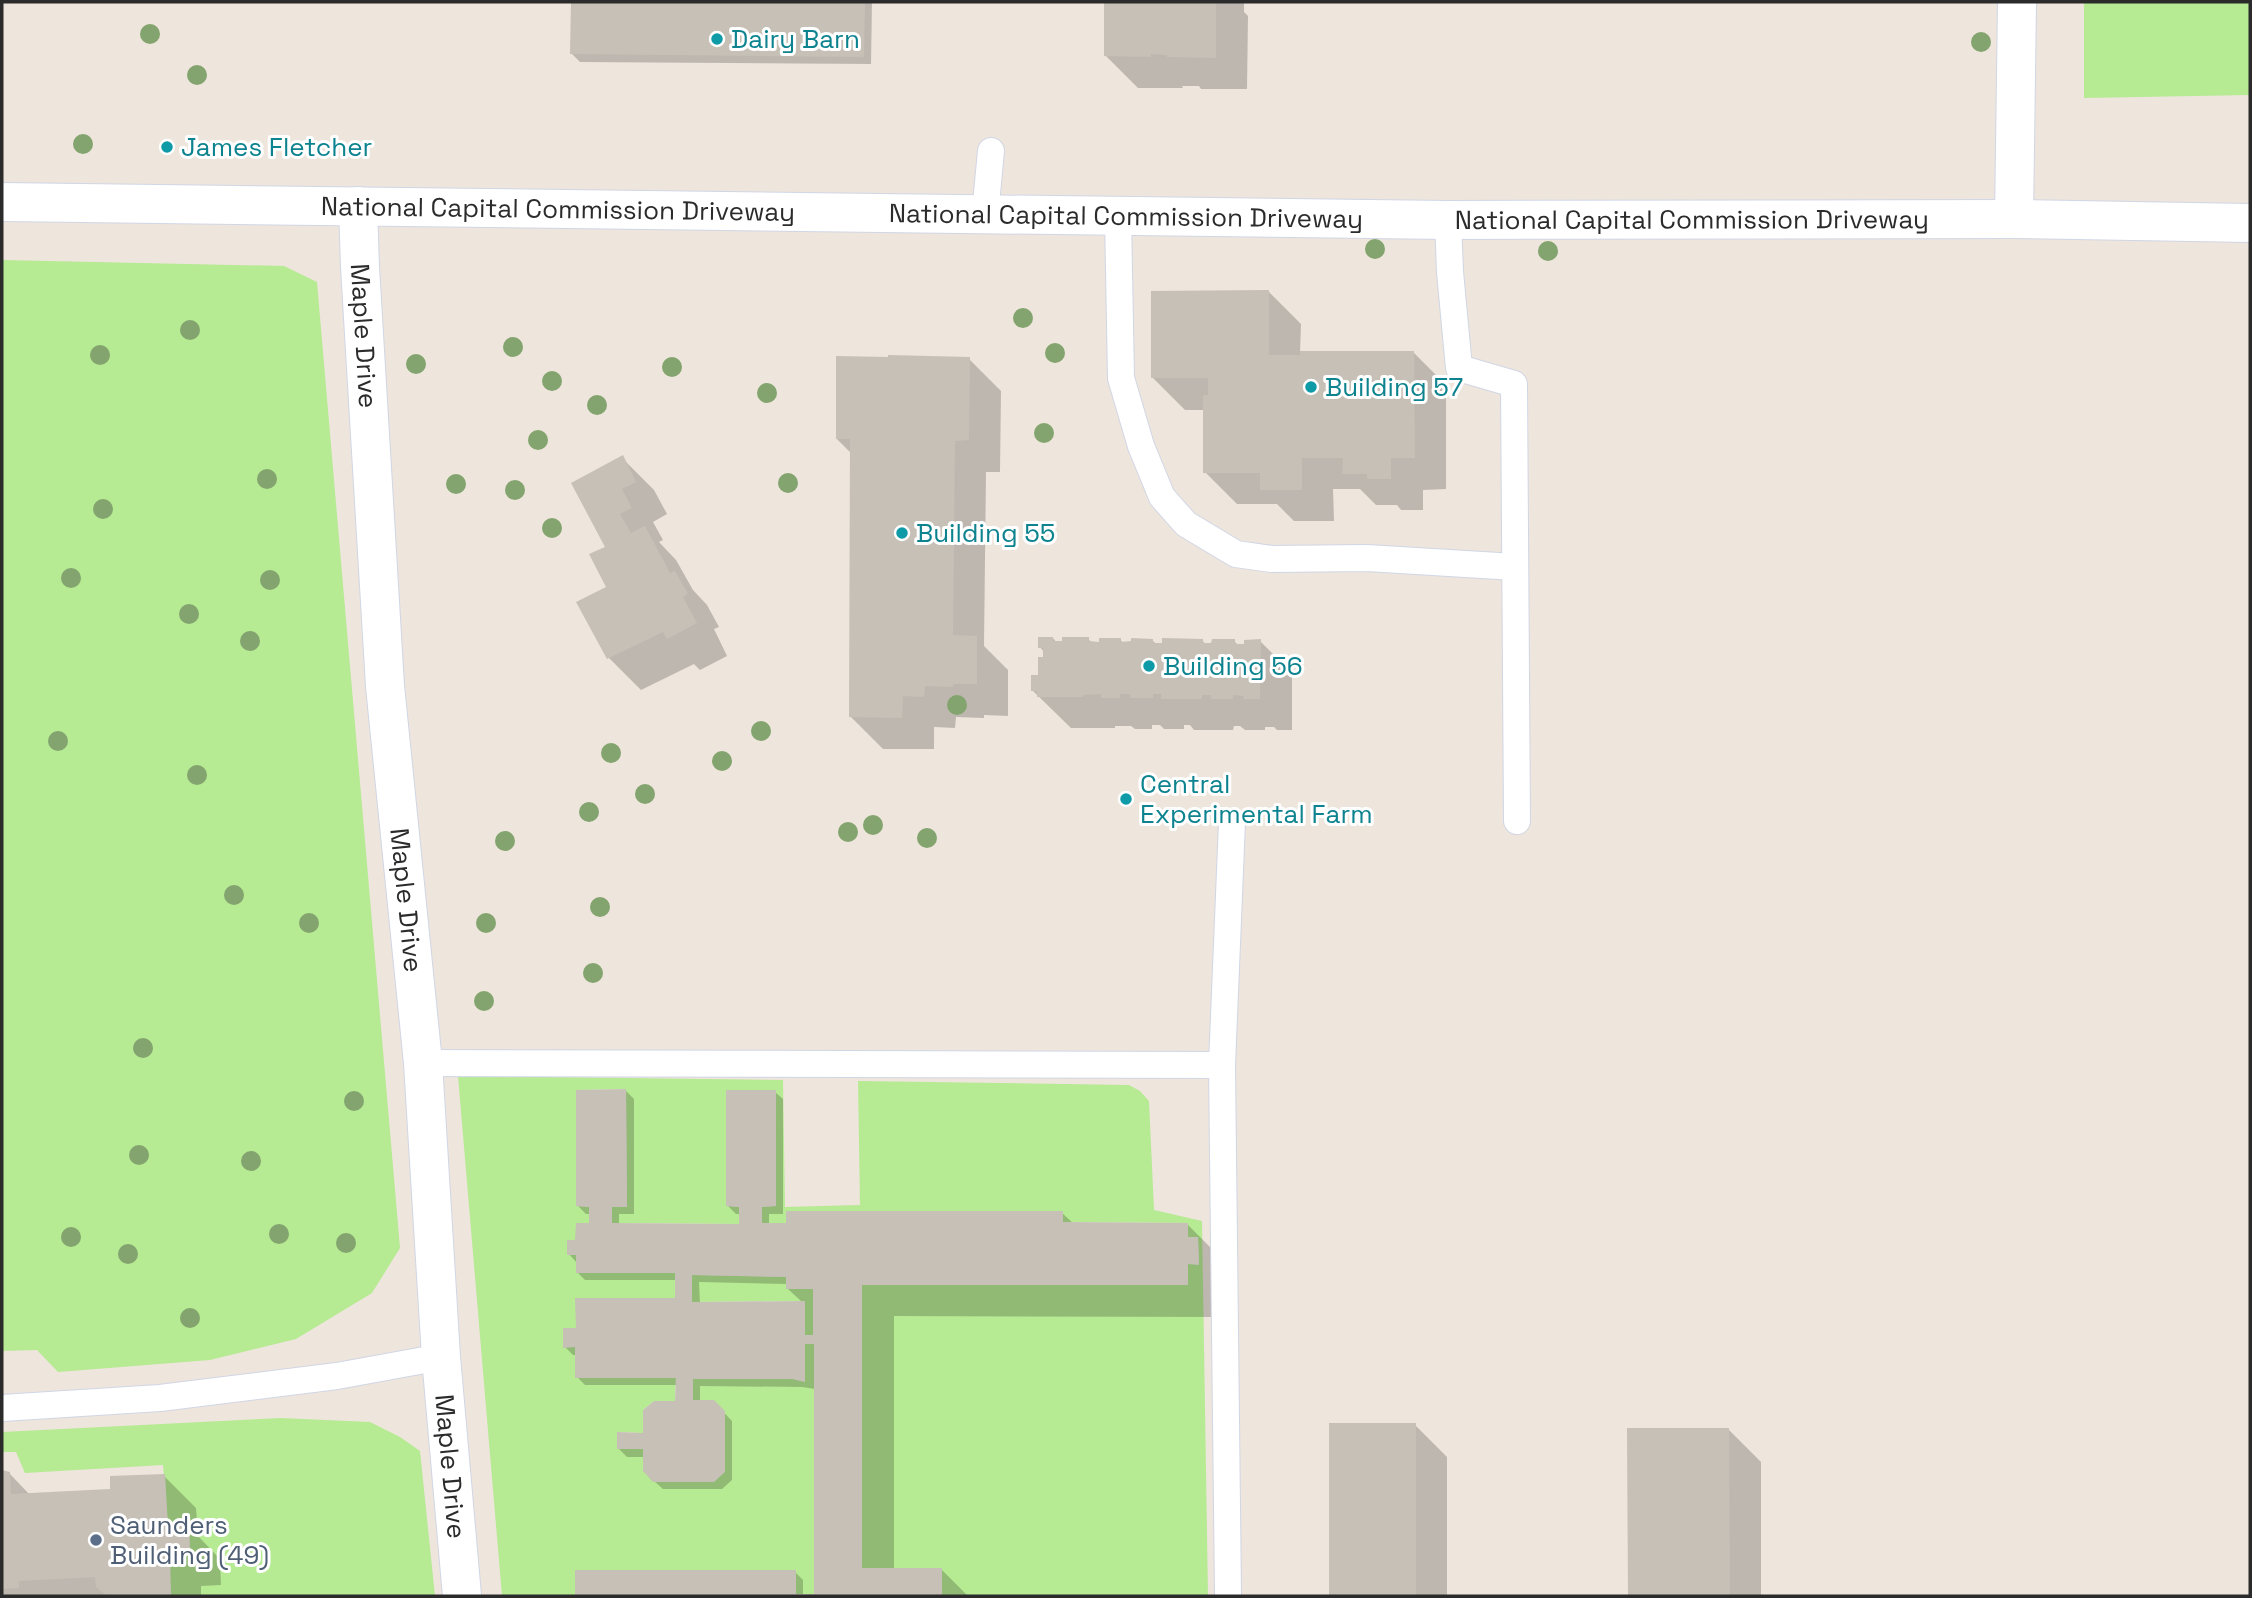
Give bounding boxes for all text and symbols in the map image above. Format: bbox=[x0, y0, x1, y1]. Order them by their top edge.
place label: Dairy Barn bbox=[731, 22, 860, 56]
marker: Dairy Barn bbox=[709, 31, 725, 47]
place label: James Fletcher bbox=[181, 130, 372, 164]
marker: James Fletcher bbox=[159, 139, 175, 155]
street label: National Capital Commission Driveway bbox=[321, 189, 795, 229]
street label: National Capital Commission Driveway bbox=[889, 196, 1363, 236]
street label: National Capital Commission Driveway bbox=[1455, 202, 1929, 237]
street label: Maple Drive bbox=[343, 262, 385, 409]
place label: Building 57 bbox=[1325, 370, 1463, 404]
marker: Building 57 bbox=[1303, 379, 1319, 395]
place label: Building 55 bbox=[916, 516, 1055, 550]
marker: Building 55 bbox=[894, 525, 910, 541]
place label: Building 56 bbox=[1163, 649, 1303, 683]
marker: Building 56 bbox=[1141, 658, 1157, 674]
place label: Central Experimental Farm bbox=[1140, 767, 1373, 831]
marker: Central Experimental Farm bbox=[1118, 791, 1134, 807]
street label: Maple Drive bbox=[382, 826, 431, 974]
street label: Maple Drive bbox=[427, 1393, 474, 1540]
place label: Saunders Building (49) bbox=[110, 1508, 269, 1572]
marker: Saunders Building (49) bbox=[88, 1532, 104, 1548]

